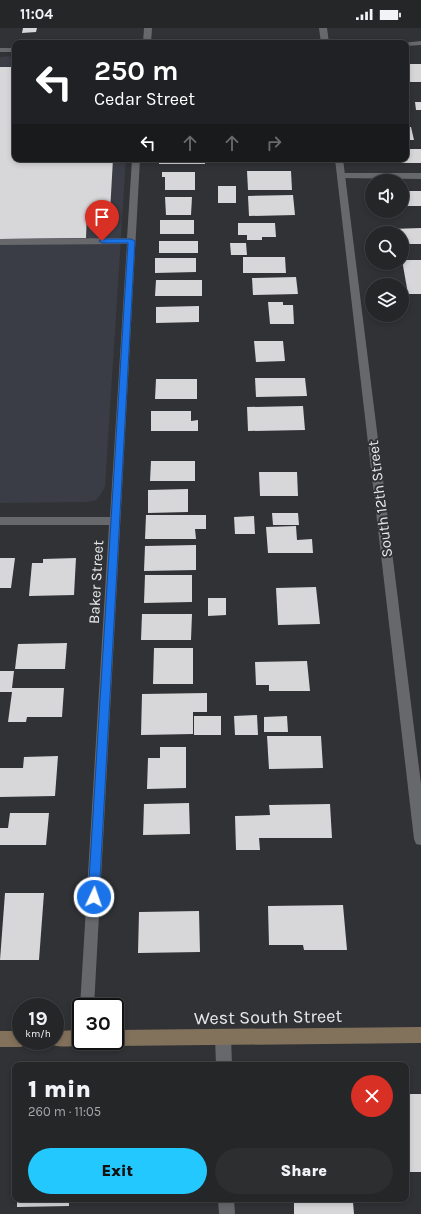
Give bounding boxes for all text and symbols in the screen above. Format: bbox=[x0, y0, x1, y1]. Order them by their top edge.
text: 11:04 bbox=[20, 5, 53, 23]
text: 250 m bbox=[94, 54, 179, 87]
icon: left bbox=[28, 56, 80, 108]
text: Cedar Street bbox=[94, 88, 195, 110]
icon: left bbox=[137, 132, 159, 154]
icon: ahead bbox=[179, 132, 201, 154]
icon: ahead bbox=[221, 132, 243, 154]
icon: right bbox=[263, 132, 285, 154]
map controls bbox=[365, 174, 409, 322]
button: sound bbox=[365, 174, 409, 218]
pin bbox=[85, 200, 119, 241]
icon: arrive bbox=[91, 206, 113, 228]
button: search bbox=[365, 226, 409, 270]
button: layers bbox=[365, 278, 409, 322]
street label: South 12th Street bbox=[364, 439, 396, 559]
street label: Baker Street bbox=[85, 539, 107, 624]
position arrow bbox=[73, 876, 115, 918]
speed limit sign: 30 bbox=[72, 998, 124, 1050]
street label: West South Street bbox=[194, 1005, 343, 1029]
text: 19 bbox=[28, 1007, 48, 1030]
text: km/h bbox=[25, 1028, 51, 1040]
text: 1 min bbox=[28, 1075, 91, 1103]
button: close bbox=[351, 1075, 393, 1117]
text: 260 m · 11:05 bbox=[28, 1104, 101, 1119]
button: Exit bbox=[28, 1148, 207, 1194]
button: Share bbox=[215, 1148, 393, 1194]

